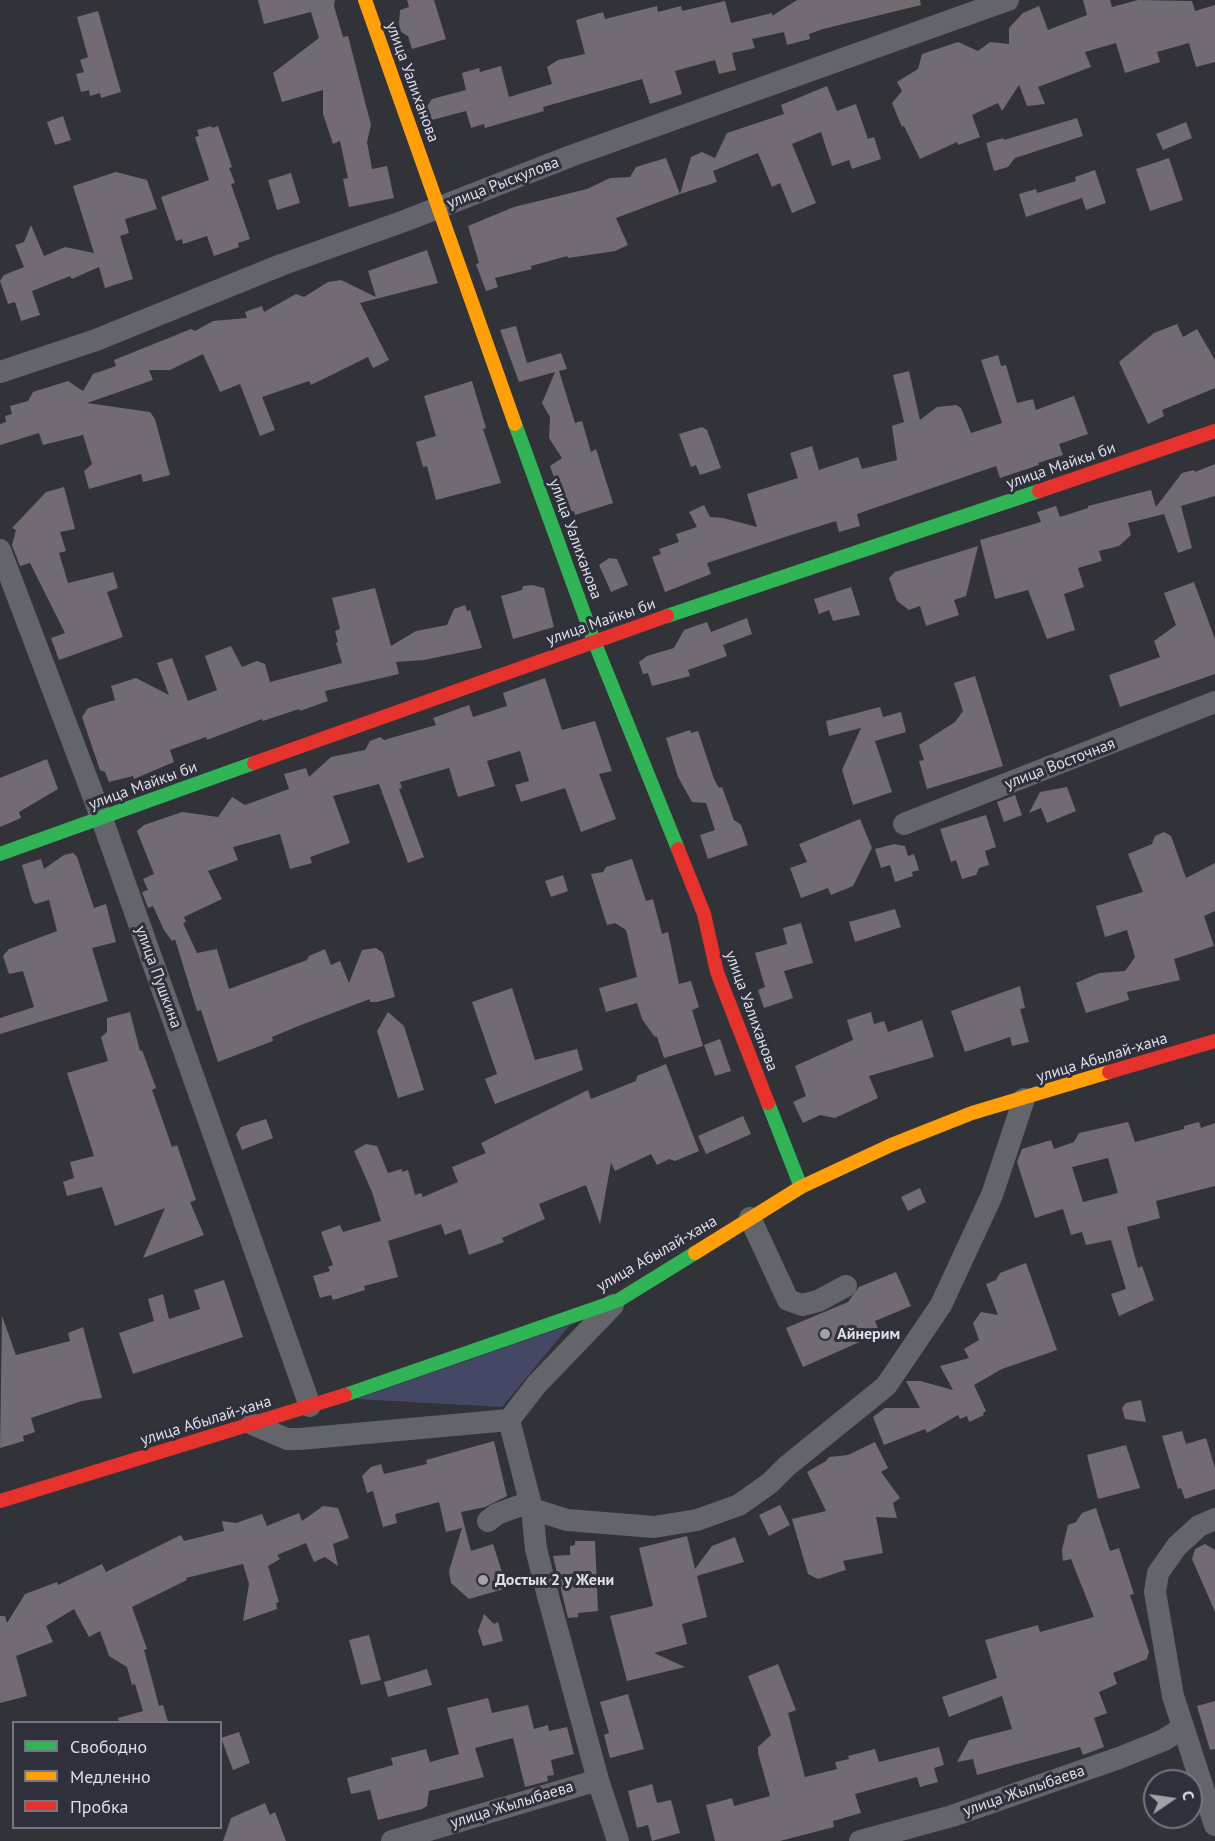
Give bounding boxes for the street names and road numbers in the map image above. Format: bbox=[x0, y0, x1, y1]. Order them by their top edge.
street label: улица Уалиханова bbox=[381, 19, 443, 145]
street label: улица Рыскулова bbox=[444, 153, 562, 213]
street label: улица Майкы би bbox=[1004, 438, 1118, 494]
street label: улица Уалиханова bbox=[544, 476, 606, 602]
street label: улица Майкы би bbox=[544, 594, 658, 650]
street label: улица Восточная bbox=[1002, 734, 1118, 794]
street label: улица Майкы би bbox=[86, 757, 200, 815]
street label: улица Пушкина bbox=[131, 923, 185, 1031]
street label: улица Уалиханова bbox=[720, 948, 782, 1074]
street label: улица Абылай-хана bbox=[1034, 1029, 1170, 1087]
street label: улица Абылай-хана bbox=[593, 1212, 721, 1296]
street label: улица Абылай-хана bbox=[138, 1392, 274, 1450]
street label: улица Жылыбаева bbox=[961, 1761, 1087, 1821]
street label: улица Жылыбаева bbox=[448, 1777, 576, 1833]

